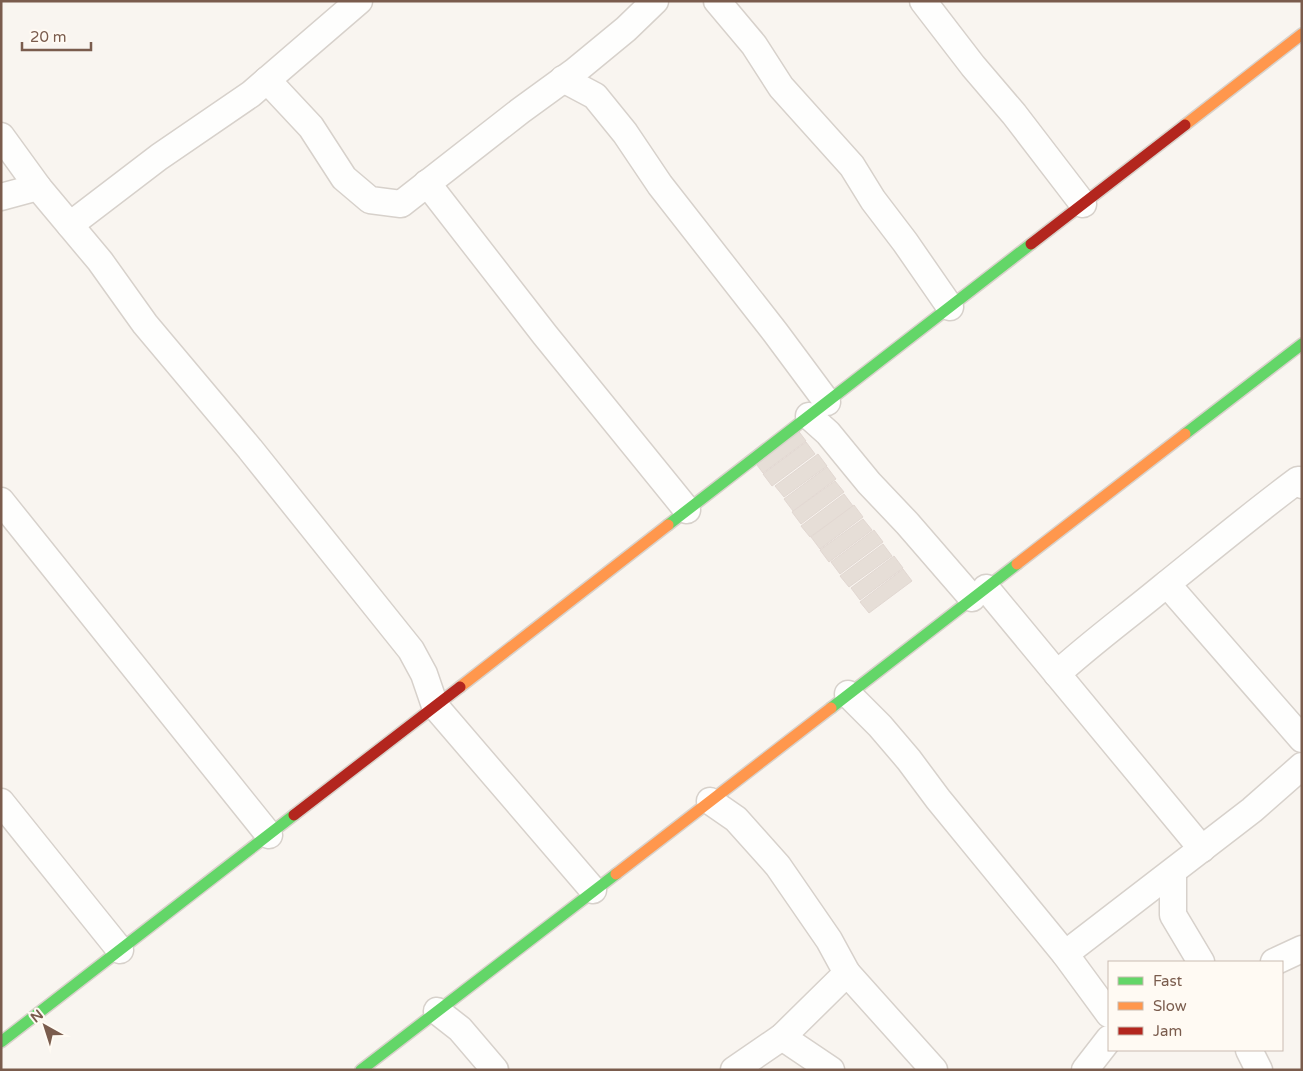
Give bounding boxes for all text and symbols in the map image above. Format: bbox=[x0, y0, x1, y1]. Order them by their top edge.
scale bar bbox=[22, 20, 91, 52]
text: 20 m bbox=[30, 28, 67, 46]
legend bbox=[1108, 961, 1283, 1051]
text: Fast bbox=[1153, 972, 1183, 990]
text: Slow bbox=[1153, 997, 1187, 1015]
north arrow bbox=[20, 1001, 70, 1051]
text: N bbox=[27, 1006, 47, 1026]
text: Jam bbox=[1153, 1022, 1182, 1040]

